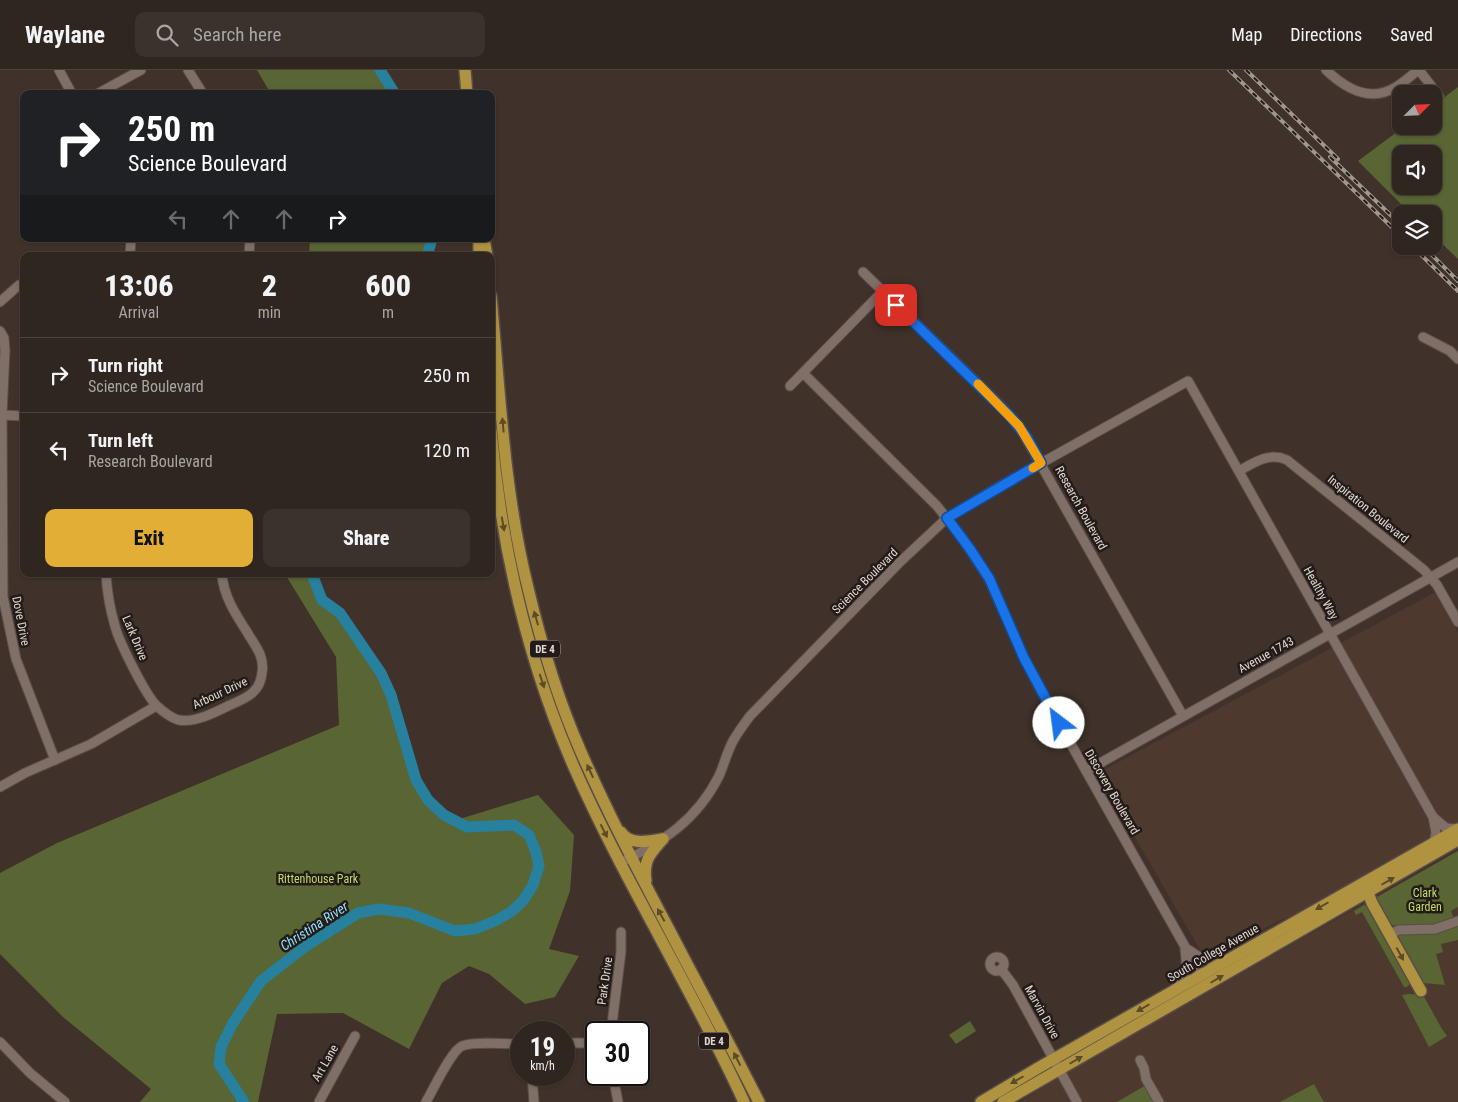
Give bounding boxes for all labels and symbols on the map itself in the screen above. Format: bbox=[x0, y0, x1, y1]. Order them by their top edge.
north arrow bbox=[1392, 85, 1442, 135]
pin bbox=[875, 284, 917, 326]
one-way arrow bbox=[499, 417, 507, 433]
street label: Research Boulevard bbox=[1052, 464, 1110, 552]
street label: Inspiration Boulevard bbox=[1325, 472, 1411, 546]
one-way arrow bbox=[499, 516, 507, 532]
street label: Science Boulevard bbox=[829, 545, 901, 617]
street label: Healthy Way bbox=[1301, 564, 1341, 622]
street label: Dove Drive bbox=[9, 595, 33, 647]
one-way arrow bbox=[532, 611, 540, 626]
street label: Lark Drive bbox=[119, 614, 151, 663]
street label: Avenue 1743 bbox=[1236, 634, 1296, 676]
road number: DE 4 bbox=[530, 640, 560, 658]
street label: Arbour Drive bbox=[190, 674, 250, 712]
one-way arrow bbox=[538, 674, 546, 689]
position arrow bbox=[1032, 696, 1084, 748]
street label: Discovery Boulevard bbox=[1082, 747, 1142, 837]
one-way arrow bbox=[585, 764, 593, 778]
one-way arrow bbox=[600, 824, 608, 838]
park label: Rittenhouse Park bbox=[278, 872, 359, 886]
one-way arrow bbox=[1382, 877, 1395, 886]
park label: Clark Garden bbox=[1408, 886, 1442, 914]
water label: Christina River bbox=[277, 898, 352, 954]
one-way arrow bbox=[1316, 902, 1329, 911]
one-way arrow bbox=[657, 908, 665, 922]
street label: South College Avenue bbox=[1165, 921, 1261, 985]
one-way arrow bbox=[1396, 948, 1405, 961]
street label: Park Drive bbox=[595, 956, 615, 1006]
one-way arrow bbox=[1210, 975, 1223, 984]
street label: Marvin Drive bbox=[1022, 983, 1063, 1042]
one-way arrow bbox=[1137, 1004, 1150, 1013]
speed limit sign: 30 bbox=[585, 1021, 650, 1086]
road number: DE 4 bbox=[699, 1032, 729, 1049]
street label: Art Lane bbox=[309, 1042, 341, 1084]
one-way arrow bbox=[733, 1051, 741, 1066]
one-way arrow bbox=[1068, 1056, 1083, 1064]
one-way arrow bbox=[1010, 1076, 1025, 1084]

